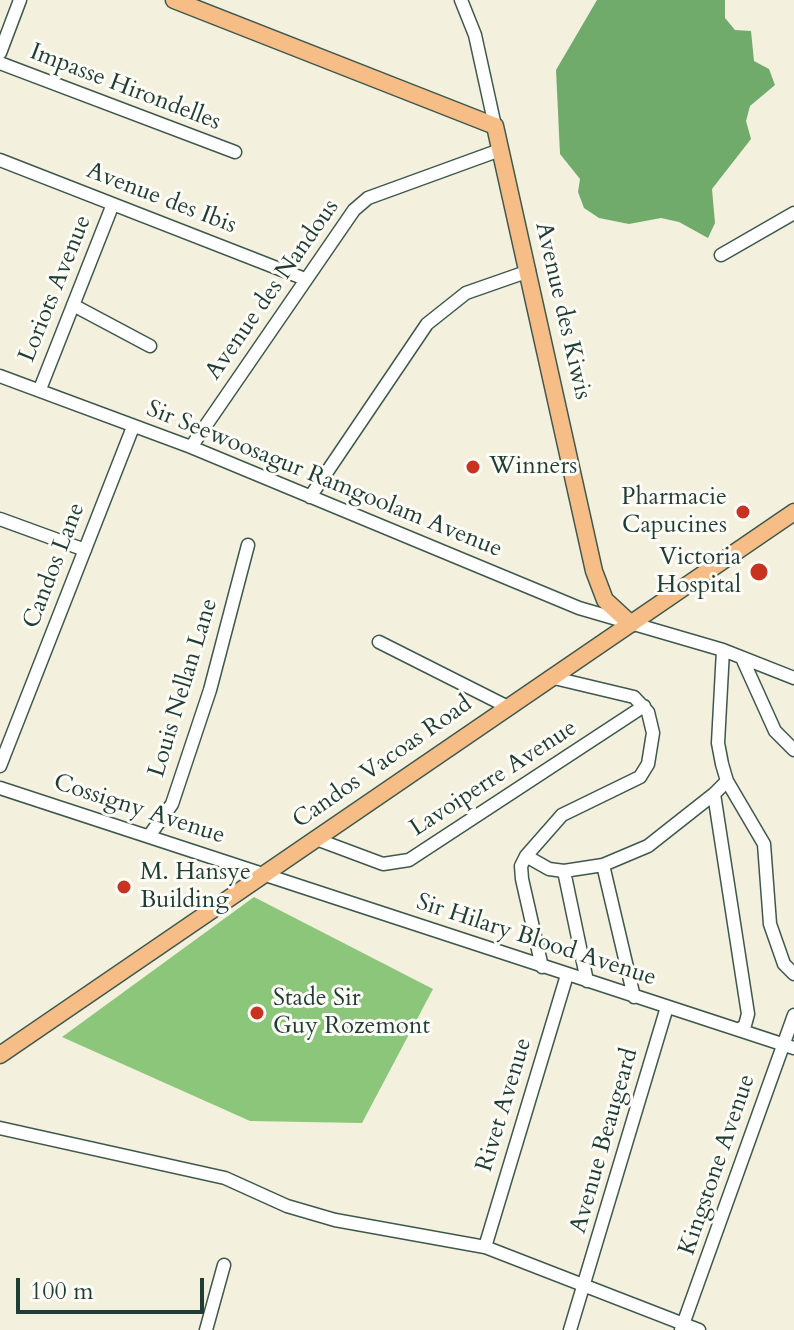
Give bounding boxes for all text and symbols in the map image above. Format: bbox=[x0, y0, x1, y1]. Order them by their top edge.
street label: Impasse Hirondelles bbox=[26, 38, 224, 138]
street label: Avenue des Ibis bbox=[82, 157, 240, 241]
street label: Avenue des Nandous bbox=[200, 194, 346, 386]
street label: Loriots Avenue bbox=[13, 211, 99, 367]
street label: Avenue des Kiwis bbox=[528, 220, 596, 402]
street label: Sir Seewoosagur Ramgoolam Avenue bbox=[142, 395, 506, 565]
place label: Winners bbox=[489, 453, 577, 481]
marker: Winners bbox=[464, 458, 482, 476]
place label: Pharmacie Capucines bbox=[621, 484, 727, 540]
street label: Candos Lane bbox=[18, 499, 92, 633]
marker: Pharmacie Capucines bbox=[734, 503, 752, 521]
place label: Victoria Hospital bbox=[656, 544, 741, 600]
marker: Victoria Hospital bbox=[748, 561, 770, 583]
street label: Louis Nellan Lane bbox=[143, 595, 225, 781]
street label: Candos Vacoas Road bbox=[288, 690, 478, 836]
street label: Lavoiperre Avenue bbox=[405, 714, 583, 844]
street label: Cossigny Avenue bbox=[50, 769, 228, 851]
place label: M. Hansye Building bbox=[140, 859, 251, 915]
marker: M. Hansye Building bbox=[115, 878, 133, 896]
street label: Sir Hilary Blood Avenue bbox=[412, 889, 660, 993]
place label: Stade Sir Guy Rozemont bbox=[273, 985, 430, 1041]
marker: Stade Sir Guy Rozemont bbox=[248, 1004, 266, 1022]
street label: Rivet Avenue bbox=[471, 1035, 539, 1175]
street label: Avenue Beaugeard bbox=[565, 1045, 645, 1237]
street label: Kingstone Avenue bbox=[674, 1071, 762, 1259]
scale bar bbox=[20, 1262, 208, 1312]
text: 100 m bbox=[30, 1275, 94, 1308]

